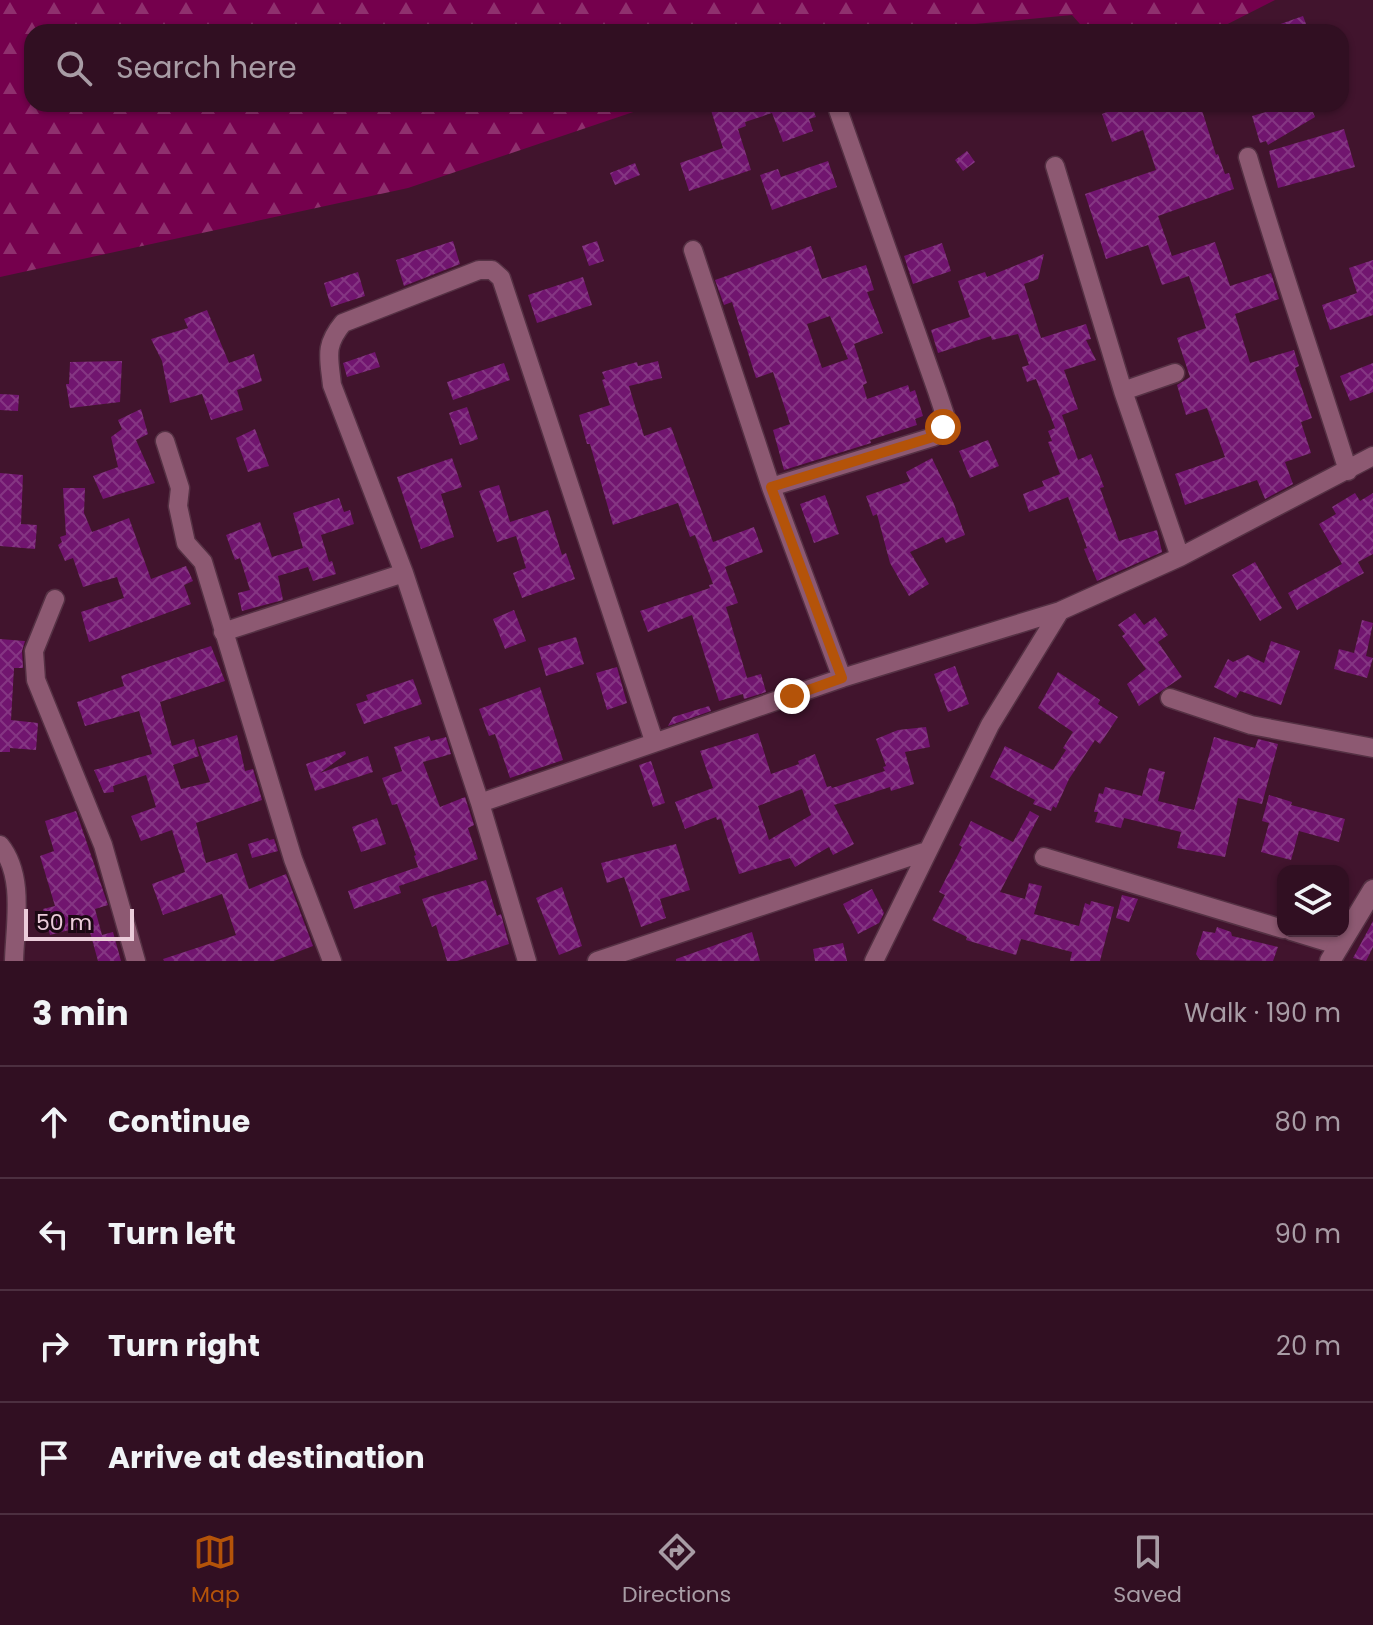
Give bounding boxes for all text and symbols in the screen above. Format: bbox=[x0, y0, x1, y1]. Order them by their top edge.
search box bbox=[24, 24, 1349, 112]
icon: search bbox=[52, 46, 96, 90]
text: Search here bbox=[116, 46, 297, 89]
route start bbox=[925, 409, 961, 445]
route end bbox=[774, 678, 810, 714]
map controls bbox=[1277, 865, 1349, 937]
button: layers bbox=[1277, 865, 1349, 937]
scale bar bbox=[24, 905, 134, 941]
text: 50 m bbox=[36, 907, 92, 938]
text: 3 min bbox=[32, 989, 129, 1037]
text: Walk · 190 m bbox=[1184, 995, 1341, 1031]
icon: ahead bbox=[32, 1100, 76, 1144]
text: Continue bbox=[108, 1100, 250, 1143]
text: 80 m bbox=[1275, 1104, 1341, 1140]
icon: left bbox=[32, 1212, 76, 1256]
text: Turn left bbox=[108, 1212, 236, 1255]
text: 90 m bbox=[1275, 1216, 1341, 1252]
icon: right bbox=[32, 1324, 76, 1368]
text: Turn right bbox=[108, 1324, 260, 1367]
text: 20 m bbox=[1276, 1328, 1341, 1364]
icon: arrive bbox=[32, 1436, 76, 1480]
text: Arrive at destination bbox=[108, 1436, 425, 1479]
tab: Map bbox=[191, 1530, 240, 1611]
tab: Directions bbox=[622, 1530, 731, 1611]
tab: Saved bbox=[1113, 1530, 1182, 1611]

